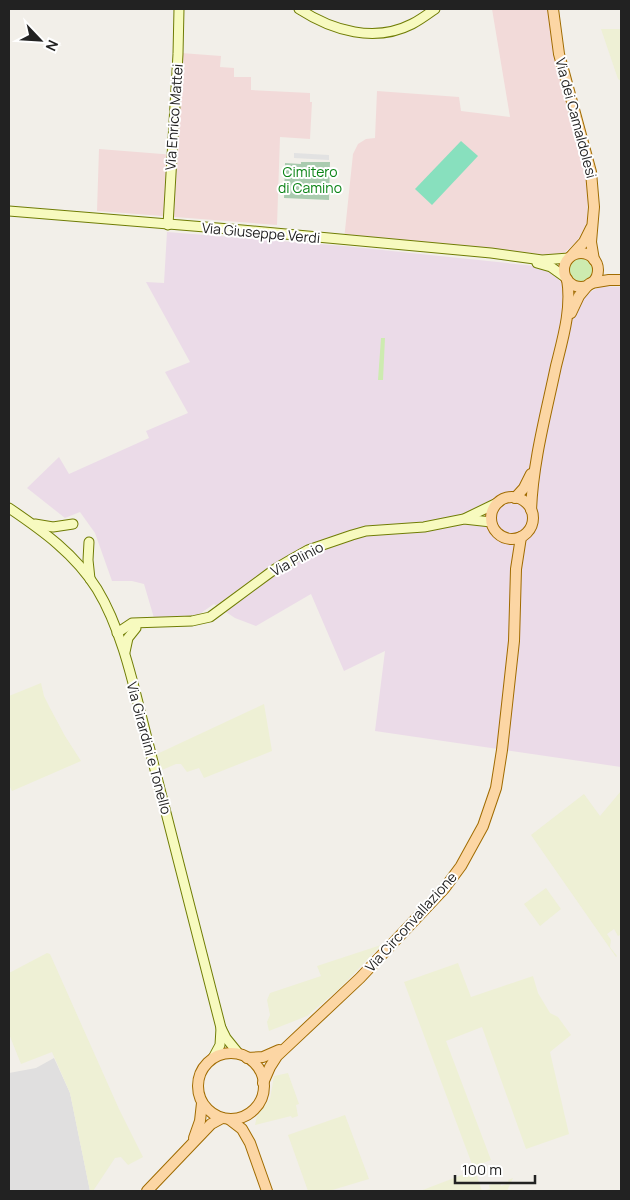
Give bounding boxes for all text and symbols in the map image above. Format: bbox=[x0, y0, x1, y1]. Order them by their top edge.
north arrow bbox=[15, 15, 65, 65]
text: N bbox=[41, 37, 63, 54]
street label: Via dei Camaldolesi bbox=[551, 56, 602, 180]
street label: Via Enrico Mattei bbox=[160, 63, 187, 171]
park label: Cimitero di Camino bbox=[278, 162, 342, 197]
street label: Via Giuseppe Verdi bbox=[201, 218, 321, 247]
street label: Via Plinio bbox=[267, 537, 326, 580]
street label: Via Girardini e Tonello bbox=[123, 680, 176, 816]
street label: Via Circonvallazione bbox=[361, 868, 461, 976]
scale bar bbox=[455, 1152, 535, 1184]
text: 100 m bbox=[462, 1159, 502, 1180]

